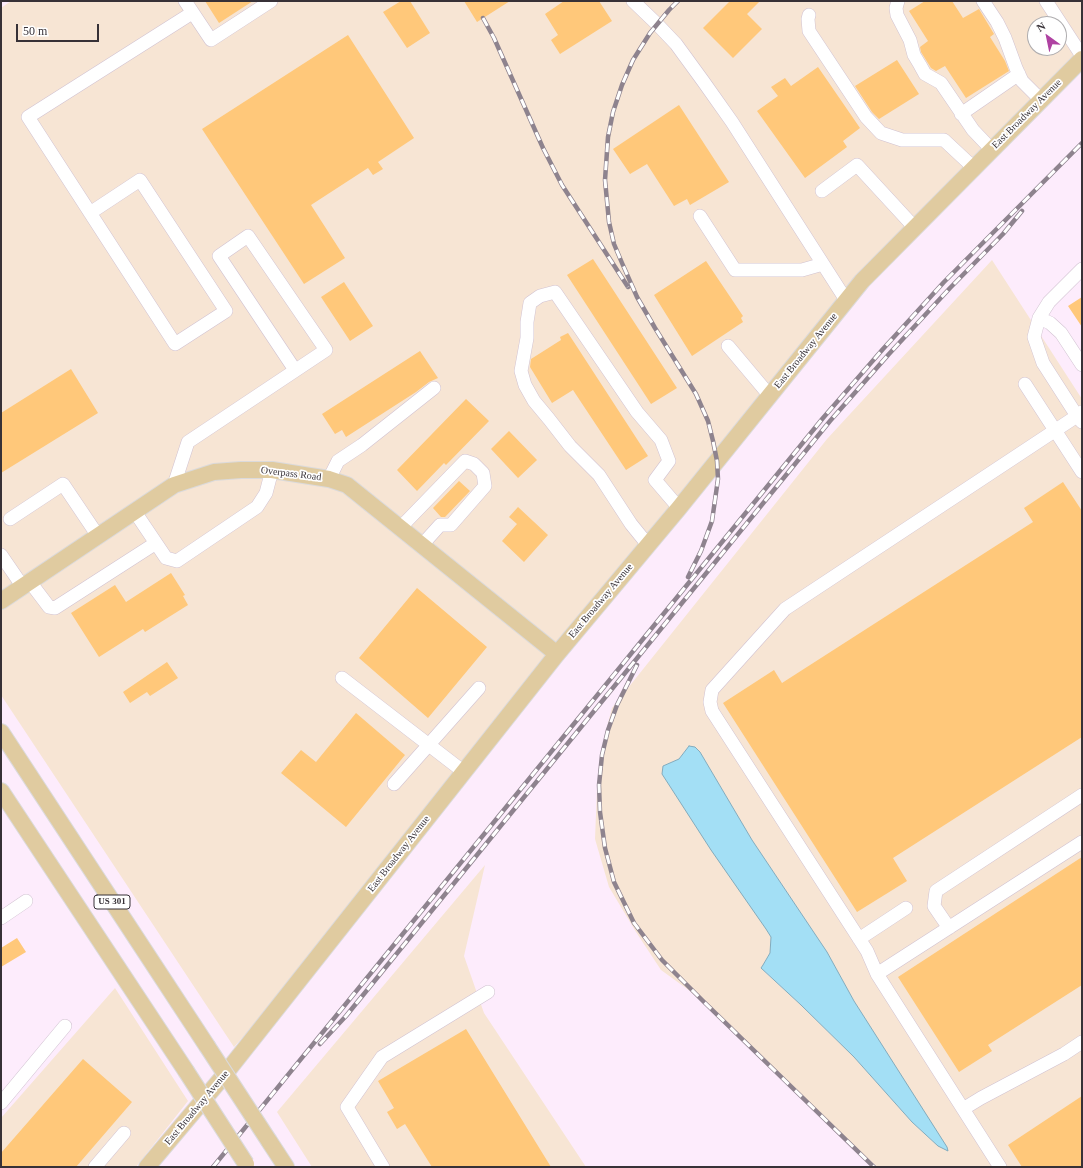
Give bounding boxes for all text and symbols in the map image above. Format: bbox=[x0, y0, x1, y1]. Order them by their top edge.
scale bar bbox=[18, 16, 101, 42]
north arrow bbox=[1027, 16, 1067, 56]
text: N bbox=[1034, 20, 1048, 34]
text: 50 m bbox=[23, 24, 47, 38]
street label: East Broadway Avenue bbox=[990, 77, 1064, 151]
street label: East Broadway Avenue bbox=[772, 311, 840, 391]
street label: Overpass Road bbox=[260, 464, 322, 484]
street label: East Broadway Avenue bbox=[566, 561, 636, 641]
street label: East Broadway Avenue bbox=[365, 813, 433, 895]
road number: US 301 bbox=[94, 895, 130, 909]
street label: East Broadway Avenue bbox=[162, 1068, 232, 1148]

